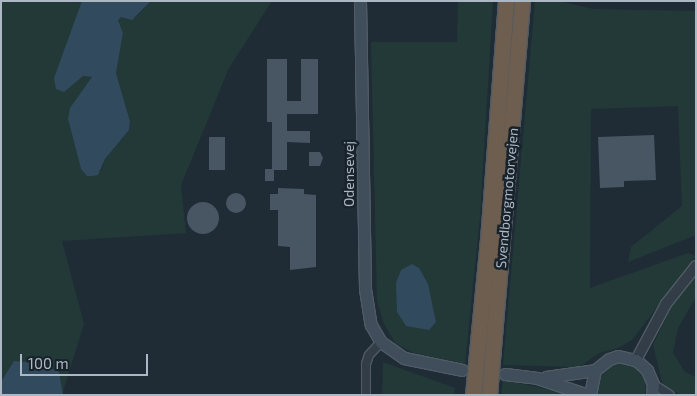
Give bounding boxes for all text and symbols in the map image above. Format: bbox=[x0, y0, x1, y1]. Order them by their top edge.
street label: Svendborgmotorvejen bbox=[492, 127, 522, 269]
street label: Odensevej bbox=[341, 141, 357, 207]
scale bar bbox=[22, 344, 150, 376]
text: 100 m bbox=[28, 354, 69, 372]

